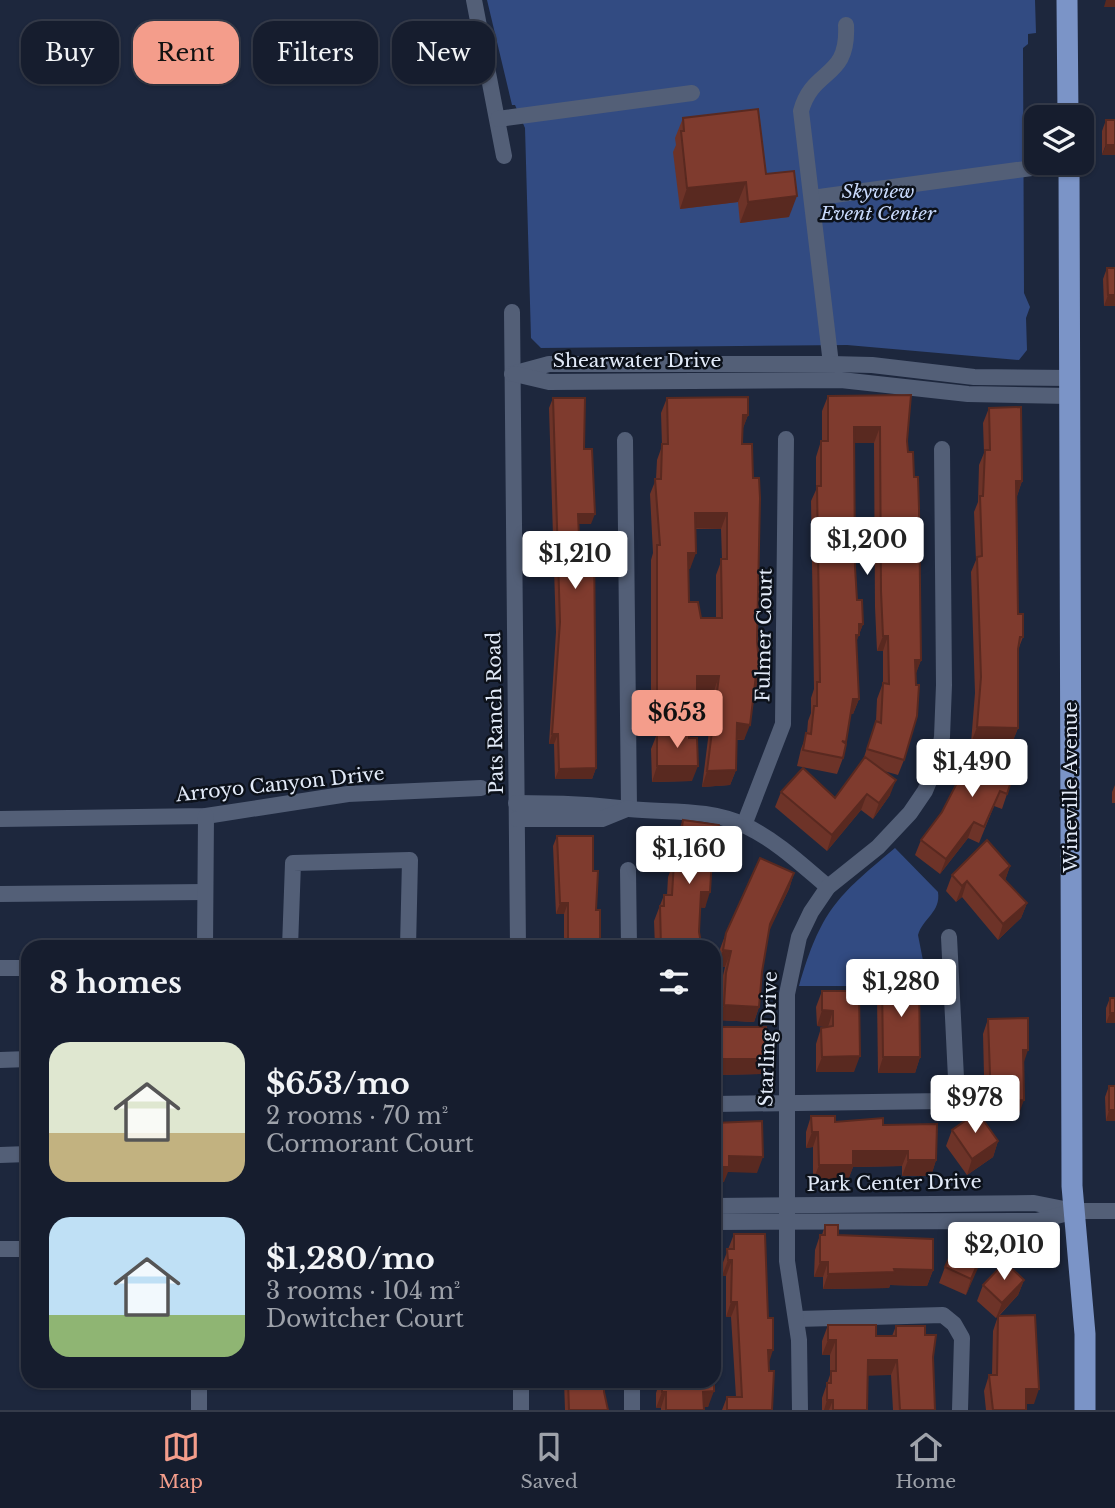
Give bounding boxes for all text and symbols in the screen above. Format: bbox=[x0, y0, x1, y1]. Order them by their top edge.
chip: Buy bbox=[21, 21, 119, 84]
chip: Rent bbox=[133, 21, 239, 84]
chip: Filters bbox=[253, 21, 378, 84]
chip: New bbox=[392, 21, 495, 84]
map controls bbox=[1024, 105, 1094, 175]
button: layers bbox=[1024, 105, 1094, 175]
park label: Skyview Event Center bbox=[819, 180, 937, 225]
street label: Shearwater Drive bbox=[553, 349, 721, 372]
pin: $1,200 bbox=[810, 518, 924, 577]
text: $1,200 bbox=[827, 526, 907, 554]
pin: $1,210 bbox=[518, 532, 632, 591]
text: $1,210 bbox=[538, 540, 612, 568]
street label: Fulmer Court bbox=[751, 567, 777, 702]
street label: Pats Ranch Road bbox=[482, 631, 508, 794]
pin: $653 bbox=[636, 690, 718, 750]
text: $653 bbox=[648, 699, 706, 727]
street label: Wineville Avenue bbox=[1059, 702, 1082, 873]
pin: $1,490 bbox=[915, 740, 1029, 799]
text: $1,490 bbox=[932, 748, 1012, 776]
street label: Arroyo Canyon Drive bbox=[174, 762, 386, 807]
pin: $1,160 bbox=[632, 826, 746, 886]
text: $1,160 bbox=[652, 835, 726, 863]
pin: $1,280 bbox=[844, 960, 958, 1019]
icon: filters bbox=[655, 963, 693, 1001]
text: 8 homes bbox=[49, 964, 182, 1001]
text: $1,280 bbox=[862, 968, 940, 996]
street label: Starling Drive bbox=[754, 971, 782, 1107]
text: $653/mo bbox=[266, 1065, 410, 1102]
icon: home bbox=[105, 1070, 189, 1154]
pin: $978 bbox=[934, 1076, 1016, 1135]
text: $978 bbox=[947, 1084, 1003, 1112]
text: 2 rooms · 70 m² bbox=[266, 1102, 448, 1130]
text: Cormorant Court bbox=[266, 1130, 474, 1158]
street label: Park Center Drive bbox=[806, 1170, 982, 1196]
pin: $2,010 bbox=[947, 1222, 1061, 1282]
text: $2,010 bbox=[964, 1231, 1044, 1259]
text: $1,280/mo bbox=[266, 1240, 435, 1277]
icon: home bbox=[105, 1245, 189, 1329]
text: 3 rooms · 104 m² bbox=[266, 1277, 460, 1305]
text: Dowitcher Court bbox=[266, 1305, 464, 1333]
tab: Map bbox=[159, 1428, 203, 1493]
tab: Saved bbox=[521, 1428, 578, 1493]
tab: Home bbox=[895, 1428, 956, 1493]

